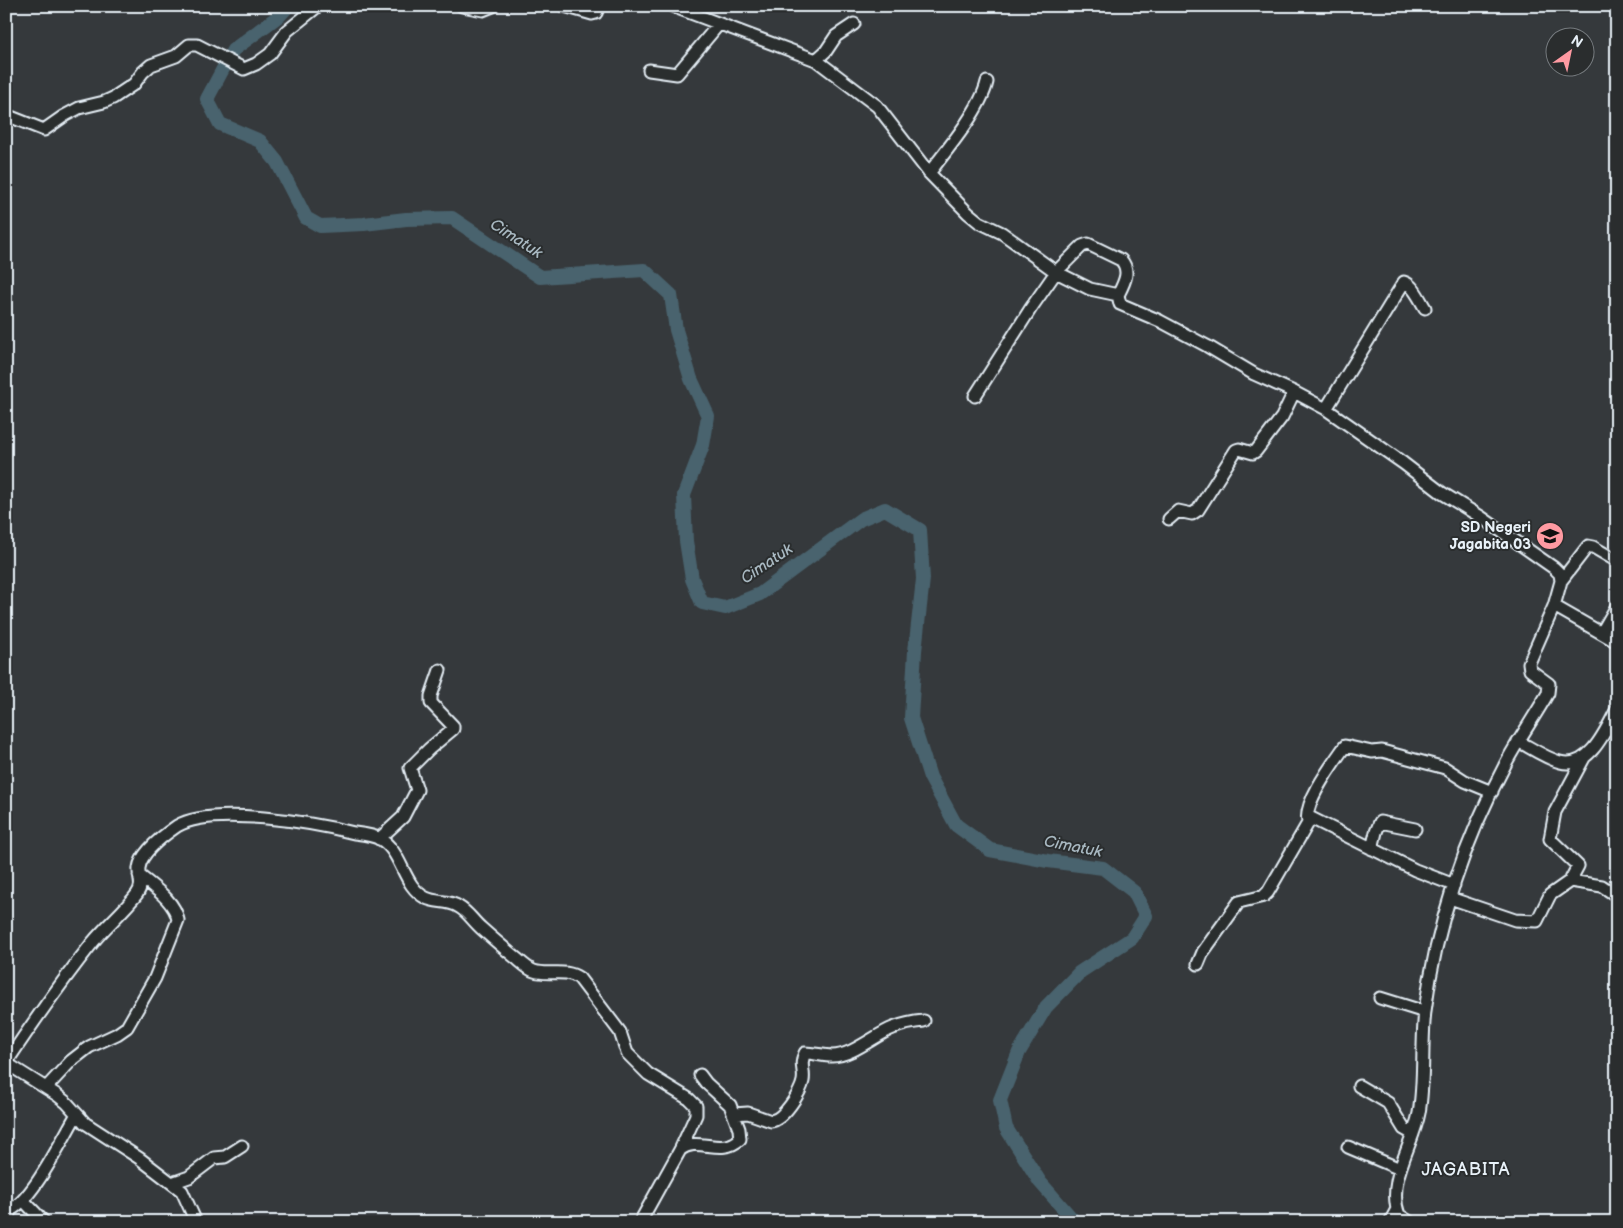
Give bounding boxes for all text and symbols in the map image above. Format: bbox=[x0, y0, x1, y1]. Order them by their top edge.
north arrow bbox=[1546, 28, 1596, 78]
text: N bbox=[1568, 32, 1586, 52]
water label: Cimatuk bbox=[486, 215, 547, 264]
place label: SD Negeri Jagabita 03 bbox=[1450, 518, 1531, 554]
school or university icon: SD Negeri Jagabita 03 bbox=[1535, 521, 1565, 551]
water label: Cimatuk bbox=[737, 539, 798, 588]
water label: Cimatuk bbox=[1042, 832, 1105, 862]
district label: JAGABITA bbox=[1421, 1159, 1511, 1180]

